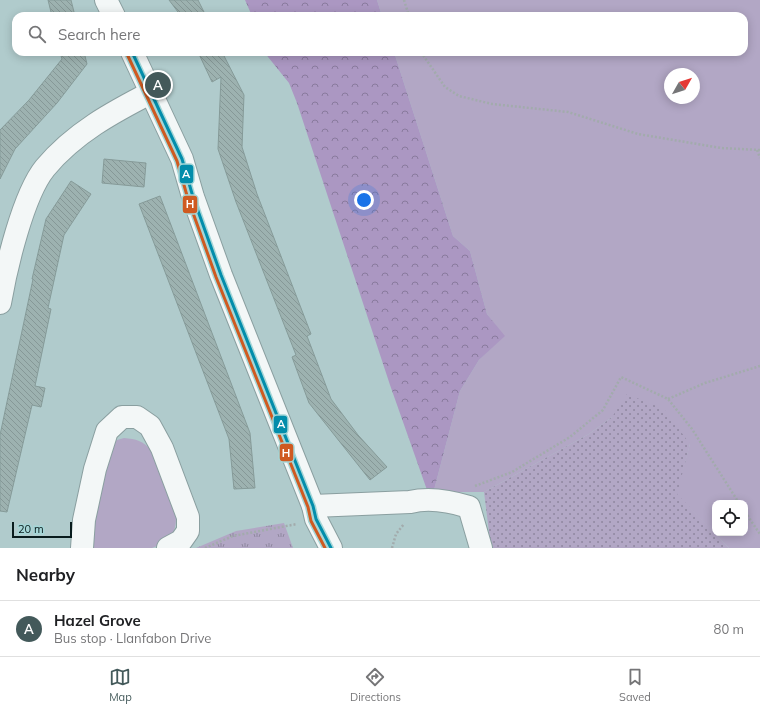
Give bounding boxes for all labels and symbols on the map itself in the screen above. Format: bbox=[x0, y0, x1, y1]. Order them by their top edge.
north arrow bbox=[664, 68, 700, 104]
pin: A bbox=[145, 70, 171, 100]
line badge: A bbox=[179, 164, 194, 184]
text: A bbox=[182, 167, 191, 181]
your location bbox=[354, 190, 374, 210]
line badge: H bbox=[182, 195, 198, 214]
text: H bbox=[186, 197, 194, 211]
line badge: A bbox=[273, 415, 288, 434]
text: A bbox=[277, 417, 286, 431]
line badge: H bbox=[279, 443, 294, 462]
text: H bbox=[282, 446, 290, 460]
scale bar bbox=[12, 520, 72, 539]

